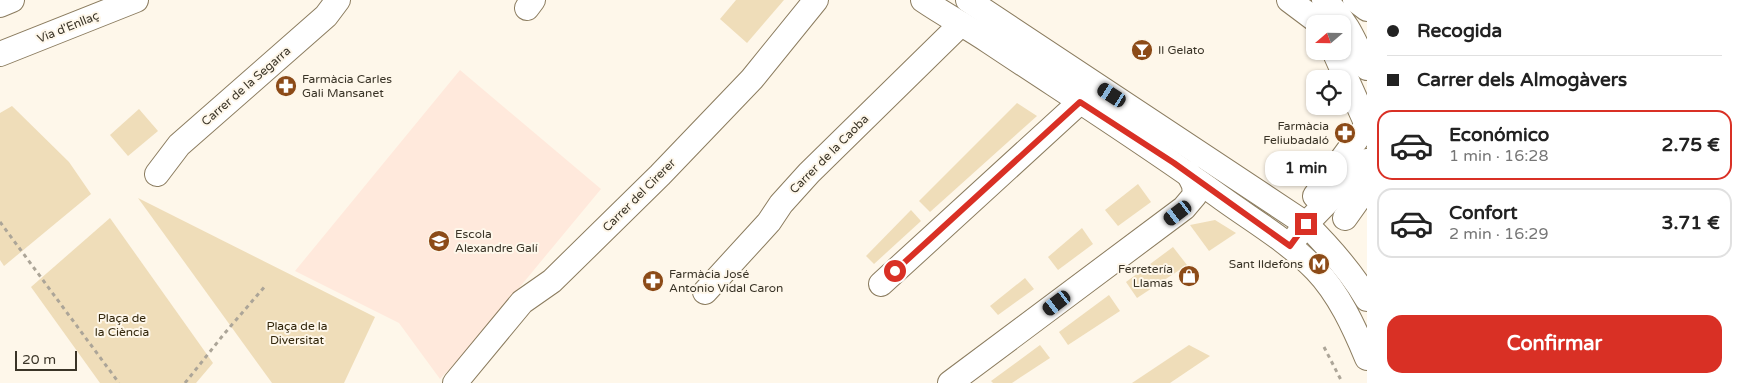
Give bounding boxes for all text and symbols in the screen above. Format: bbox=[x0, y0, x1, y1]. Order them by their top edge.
street label: Via d'Enllaç bbox=[35, 8, 101, 46]
north arrow bbox=[1306, 15, 1351, 60]
map controls bbox=[1306, 15, 1351, 115]
text: Recogida bbox=[1417, 20, 1502, 42]
bar icon: Il Gelato bbox=[1130, 38, 1154, 62]
place label: Il Gelato bbox=[1158, 43, 1205, 57]
street label: Carrer de la Segarra bbox=[199, 44, 293, 128]
text: Carrer dels Almogàvers bbox=[1417, 69, 1627, 91]
button: locate bbox=[1306, 70, 1351, 115]
place label: Farmàcia Carles Gali Mansanet bbox=[302, 72, 392, 100]
pharmacy icon: Farmàcia Carles Gali Mansanet bbox=[274, 74, 298, 98]
car bbox=[1095, 81, 1128, 109]
street label: Carrer de la Caoba bbox=[787, 112, 871, 196]
place label: Farmàcia Feliubadaló bbox=[1263, 119, 1329, 147]
pharmacy icon: Farmàcia Feliubadaló bbox=[1333, 121, 1357, 145]
icon: car bbox=[1389, 123, 1434, 168]
text: Económico bbox=[1449, 124, 1549, 146]
text: 2.75 € bbox=[1662, 134, 1720, 156]
text: 1 min · 16:28 bbox=[1449, 146, 1548, 166]
callout: 1 min bbox=[1265, 152, 1347, 186]
street label: Carrer del Cirerer bbox=[600, 155, 679, 234]
text: 1 min bbox=[1285, 158, 1327, 178]
car bbox=[1161, 198, 1194, 228]
icon: car bbox=[1389, 201, 1434, 246]
text: Confort bbox=[1449, 202, 1518, 224]
text: 3.71 € bbox=[1662, 212, 1720, 234]
route end bbox=[1295, 213, 1317, 235]
text: 2 min · 16:29 bbox=[1449, 224, 1548, 244]
place label: Escola Alexandre Galí bbox=[455, 227, 538, 255]
school or university icon: Escola Alexandre Galí bbox=[427, 229, 451, 253]
metro station icon: Sant Ildefons bbox=[1307, 252, 1331, 276]
place label: Sant Ildefons bbox=[1229, 257, 1303, 271]
route start bbox=[884, 260, 906, 282]
place label: Ferretería Llamas bbox=[1118, 262, 1173, 290]
shop icon: Ferretería Llamas bbox=[1177, 264, 1201, 288]
place label: Farmàcia José Antonio Vidal Caron bbox=[669, 267, 783, 295]
pharmacy icon: Farmàcia José Antonio Vidal Caron bbox=[641, 269, 665, 293]
car bbox=[1040, 288, 1073, 318]
park label: Plaça de la Ciència bbox=[95, 311, 149, 339]
button: Confirmar bbox=[1387, 315, 1722, 373]
park label: Plaça de la Diversitat bbox=[266, 319, 328, 347]
scale bar bbox=[15, 348, 78, 371]
text: 20 m bbox=[22, 351, 56, 368]

